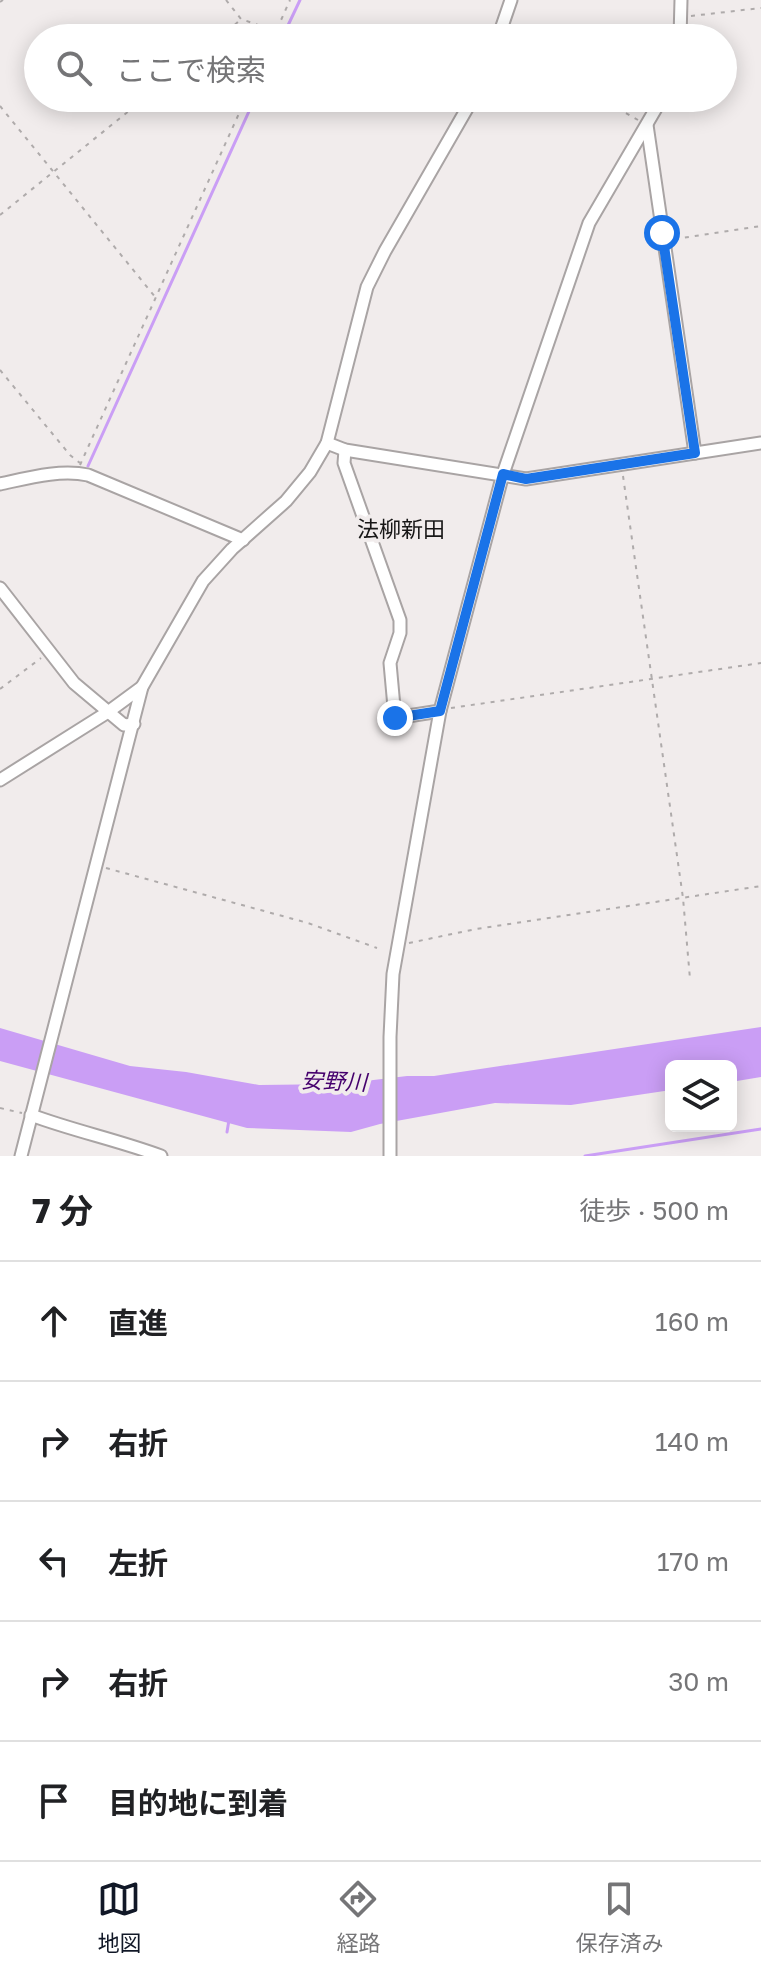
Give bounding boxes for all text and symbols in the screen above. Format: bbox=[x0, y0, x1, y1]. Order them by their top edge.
search box bbox=[24, 24, 737, 112]
icon: search bbox=[52, 46, 96, 90]
text: ここで検索 bbox=[116, 52, 266, 88]
route start bbox=[644, 215, 680, 251]
district label: 法柳新田 bbox=[357, 515, 445, 542]
route end bbox=[377, 700, 413, 736]
map controls bbox=[665, 1060, 737, 1132]
button: layers bbox=[665, 1060, 737, 1132]
water label: 安野川 bbox=[301, 1066, 369, 1095]
text: 7 分 bbox=[32, 1190, 93, 1230]
text: 徒歩 · 500 m bbox=[579, 1195, 729, 1226]
icon: ahead bbox=[32, 1299, 76, 1343]
text: 直進 bbox=[108, 1305, 168, 1341]
text: 160 m bbox=[655, 1306, 729, 1337]
icon: right bbox=[32, 1419, 76, 1463]
text: 右折 bbox=[108, 1425, 168, 1461]
text: 140 m bbox=[655, 1426, 729, 1457]
icon: left bbox=[32, 1539, 76, 1583]
text: 左折 bbox=[108, 1545, 168, 1581]
text: 170 m bbox=[657, 1546, 729, 1577]
icon: right bbox=[32, 1659, 76, 1703]
text: 右折 bbox=[108, 1665, 168, 1701]
text: 30 m bbox=[668, 1666, 729, 1697]
icon: arrive bbox=[32, 1779, 76, 1823]
text: 目的地に到着 bbox=[108, 1785, 288, 1821]
tab: 地図 bbox=[97, 1877, 142, 1957]
tab: 経路 bbox=[336, 1877, 381, 1957]
tab: 保存済み bbox=[575, 1877, 664, 1957]

